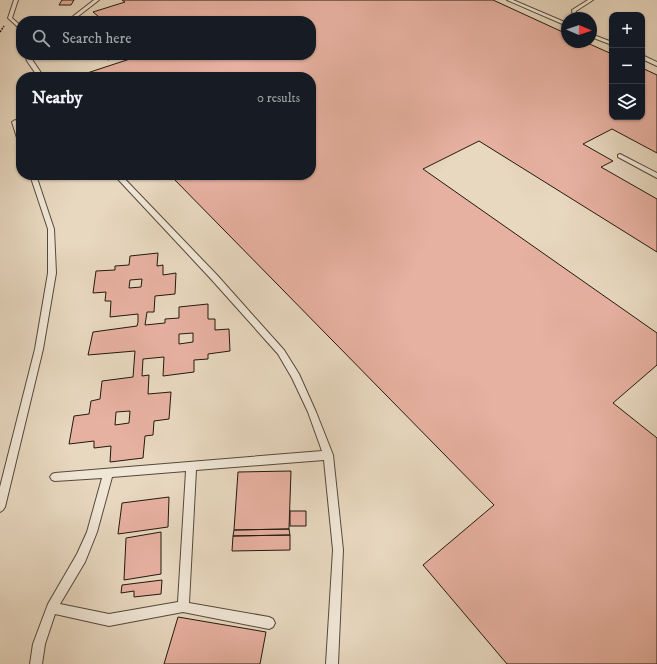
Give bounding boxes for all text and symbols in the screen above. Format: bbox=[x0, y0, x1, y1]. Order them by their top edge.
north arrow bbox=[561, 12, 597, 48]
map controls bbox=[609, 12, 645, 120]
button: + bbox=[609, 12, 645, 48]
search box bbox=[16, 16, 316, 60]
icon: search bbox=[30, 27, 52, 49]
text: Search here bbox=[62, 29, 131, 48]
button: − bbox=[609, 48, 645, 84]
button: layers bbox=[609, 84, 645, 120]
text: Nearby bbox=[32, 87, 82, 109]
text: 0 results bbox=[257, 90, 300, 106]

